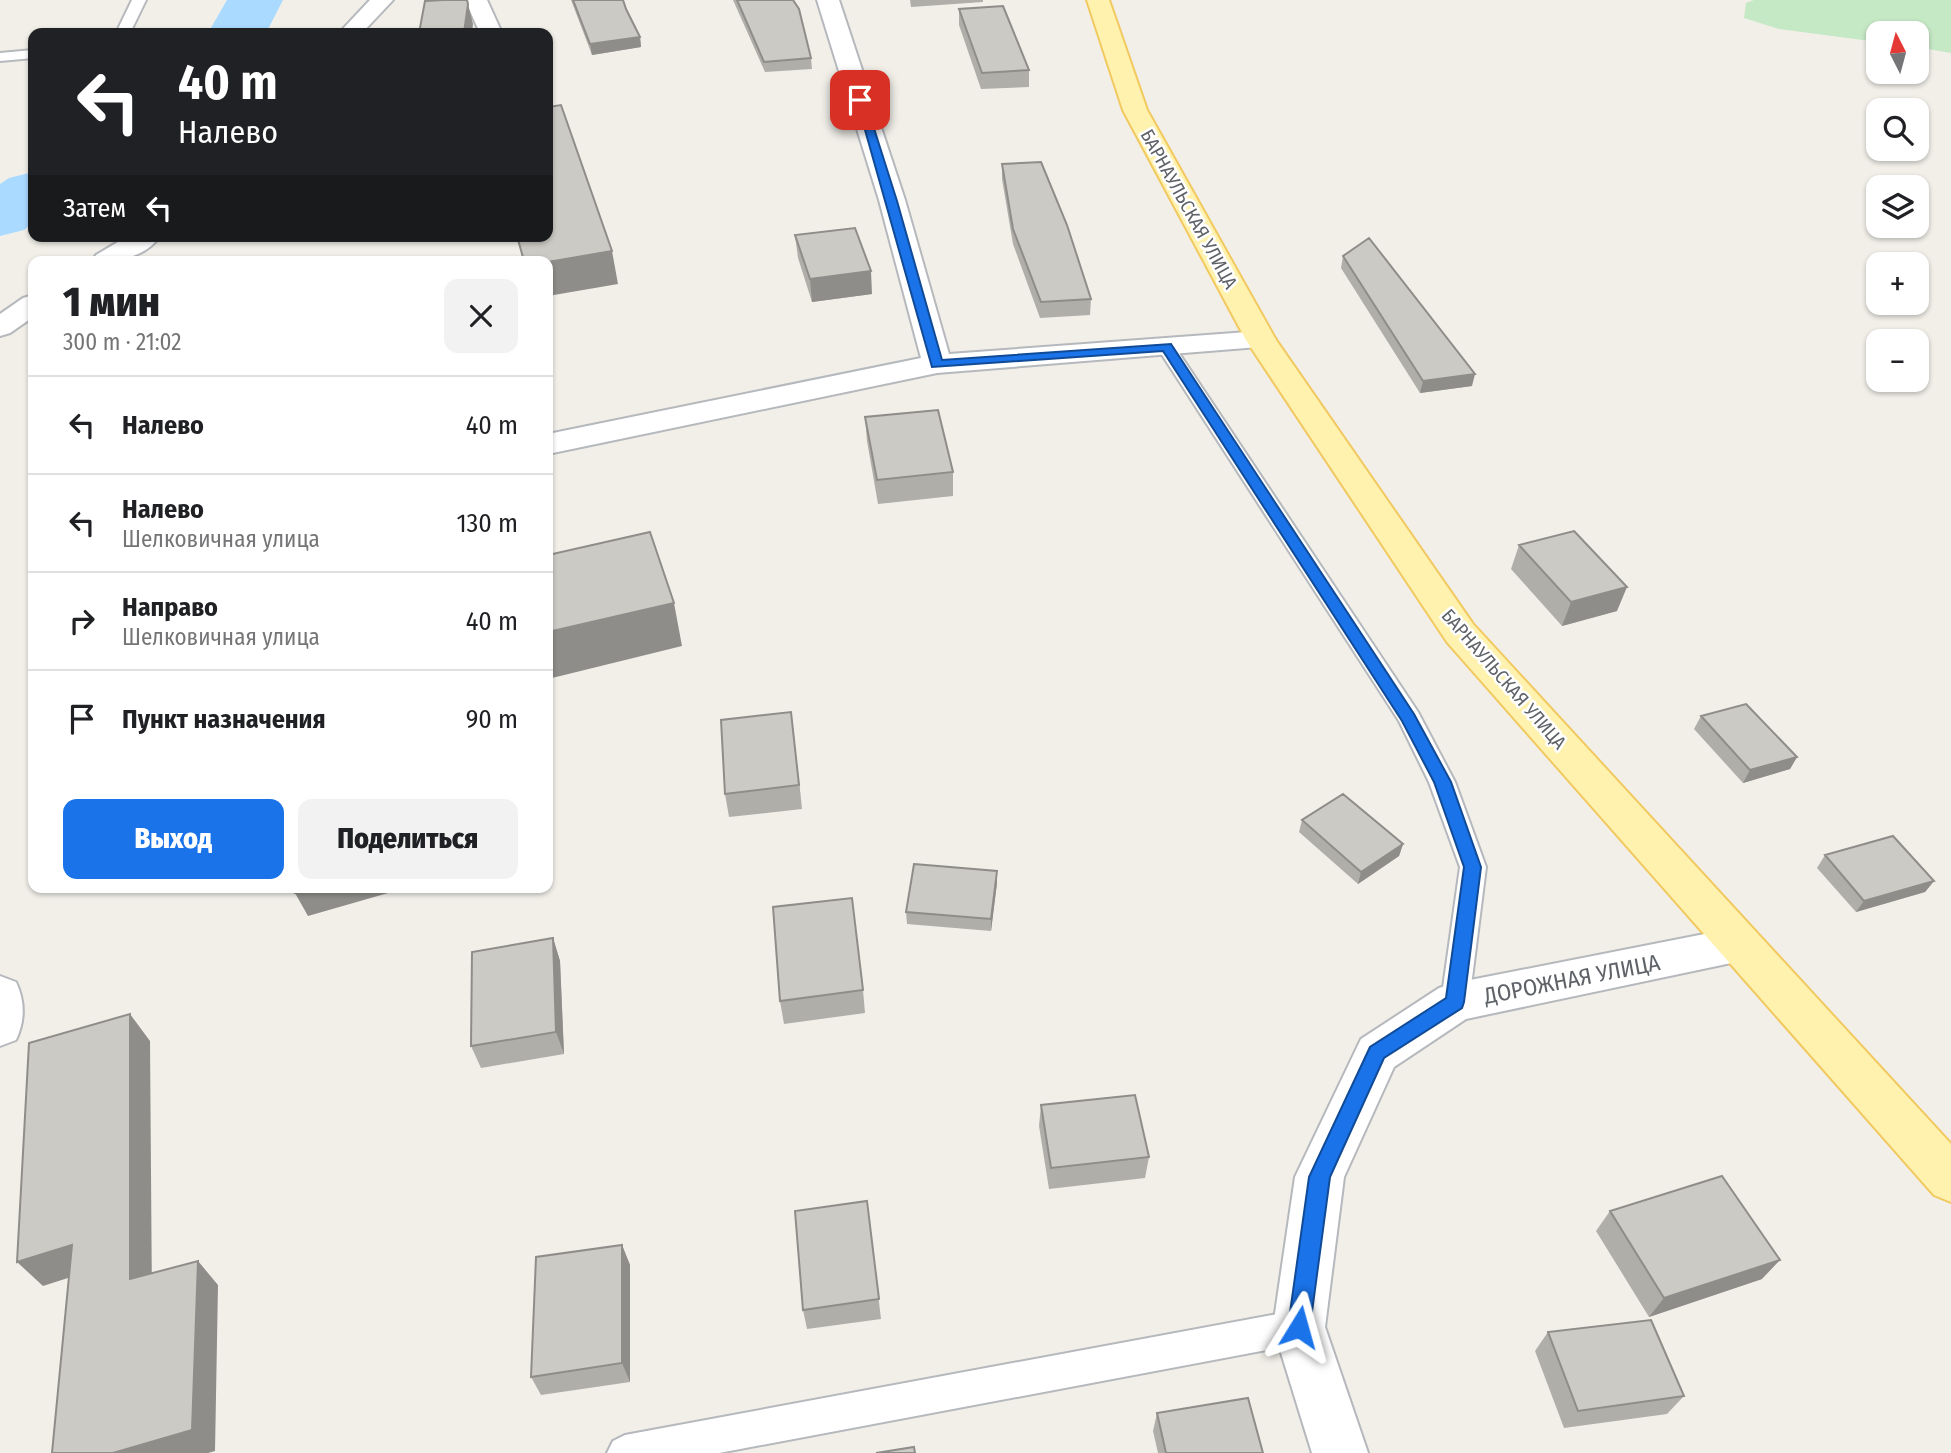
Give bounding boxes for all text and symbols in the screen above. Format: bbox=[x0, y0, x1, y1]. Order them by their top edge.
north arrow bbox=[1866, 21, 1928, 84]
map controls bbox=[1866, 21, 1929, 392]
text: 40 m bbox=[178, 53, 278, 112]
icon: left bbox=[63, 56, 154, 147]
pin bbox=[830, 70, 890, 130]
icon: arrive bbox=[841, 81, 879, 119]
button: search bbox=[1866, 98, 1929, 161]
text: Налево bbox=[178, 113, 278, 151]
street label: БАРНАУЛЬСКАЯ УЛИЦА bbox=[1136, 125, 1242, 293]
button: layers bbox=[1866, 175, 1929, 238]
icon: left bbox=[140, 189, 178, 227]
text: Затем bbox=[63, 193, 126, 224]
button: + bbox=[1866, 252, 1929, 315]
text: 1 мин bbox=[63, 277, 160, 327]
button: close bbox=[444, 279, 518, 353]
text: 300 m · 21:02 bbox=[63, 328, 181, 356]
button: − bbox=[1866, 329, 1929, 392]
icon: left bbox=[63, 406, 101, 444]
text: Налево bbox=[122, 410, 204, 441]
text: 40 m bbox=[466, 410, 518, 441]
text: Налево bbox=[122, 494, 204, 525]
icon: left bbox=[63, 504, 101, 542]
text: 130 m bbox=[456, 508, 518, 539]
text: Шелковичная улица bbox=[122, 525, 320, 553]
text: Направо bbox=[122, 592, 218, 623]
icon: right bbox=[63, 602, 101, 640]
street label: БАРНАУЛЬСКАЯ УЛИЦА bbox=[1437, 604, 1571, 754]
text: 40 m bbox=[466, 606, 518, 637]
text: Шелковичная улица bbox=[122, 623, 320, 651]
icon: arrive bbox=[63, 700, 101, 738]
text: Пункт назначения bbox=[122, 704, 326, 735]
text: 90 m bbox=[466, 704, 518, 735]
button: Выход bbox=[63, 799, 284, 879]
button: Поделиться bbox=[298, 799, 518, 879]
street label: ДОРОЖНАЯ УЛИЦА bbox=[1481, 948, 1662, 1010]
position arrow bbox=[1262, 1290, 1336, 1364]

